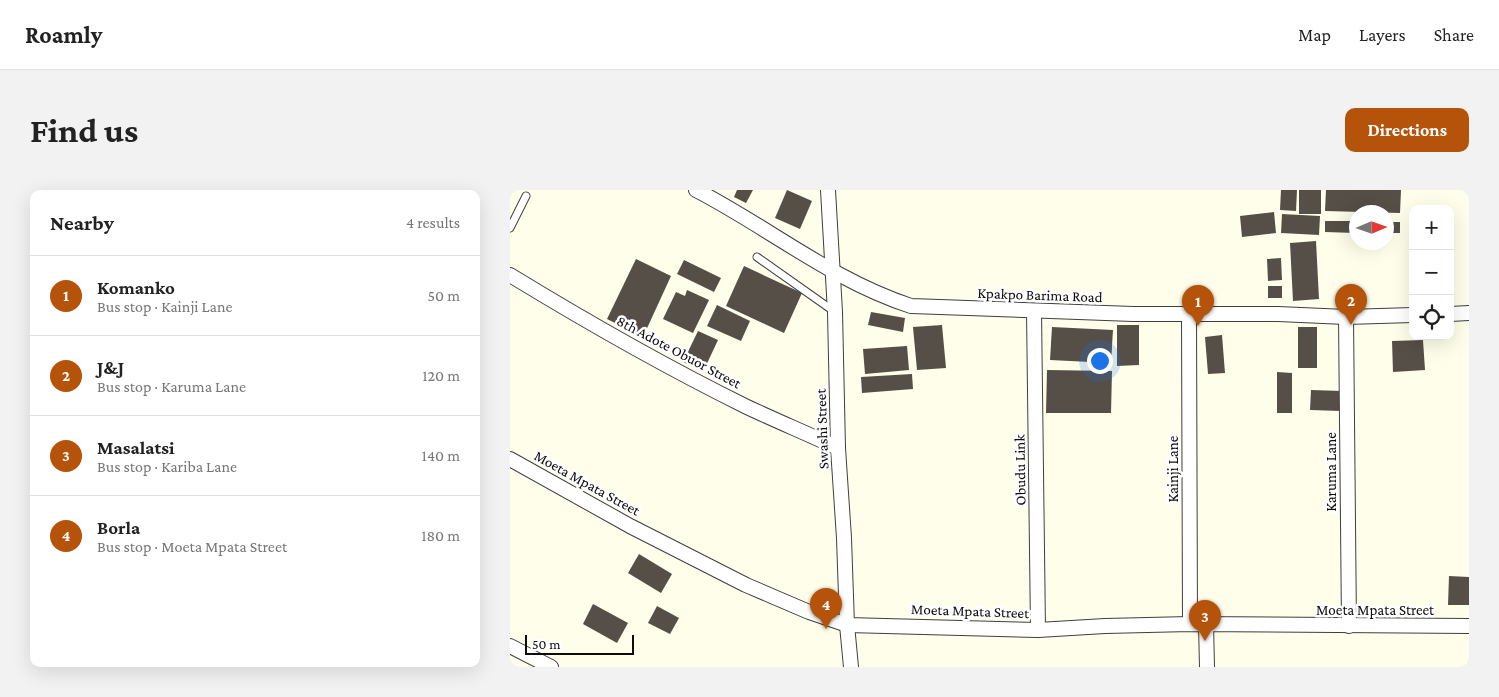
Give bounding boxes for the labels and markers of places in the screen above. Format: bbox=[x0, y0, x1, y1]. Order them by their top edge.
pin: 2 bbox=[1335, 284, 1367, 325]
pin: 1 bbox=[1182, 285, 1214, 326]
pin: 4 bbox=[810, 588, 842, 629]
pin: 3 bbox=[1189, 600, 1221, 641]

